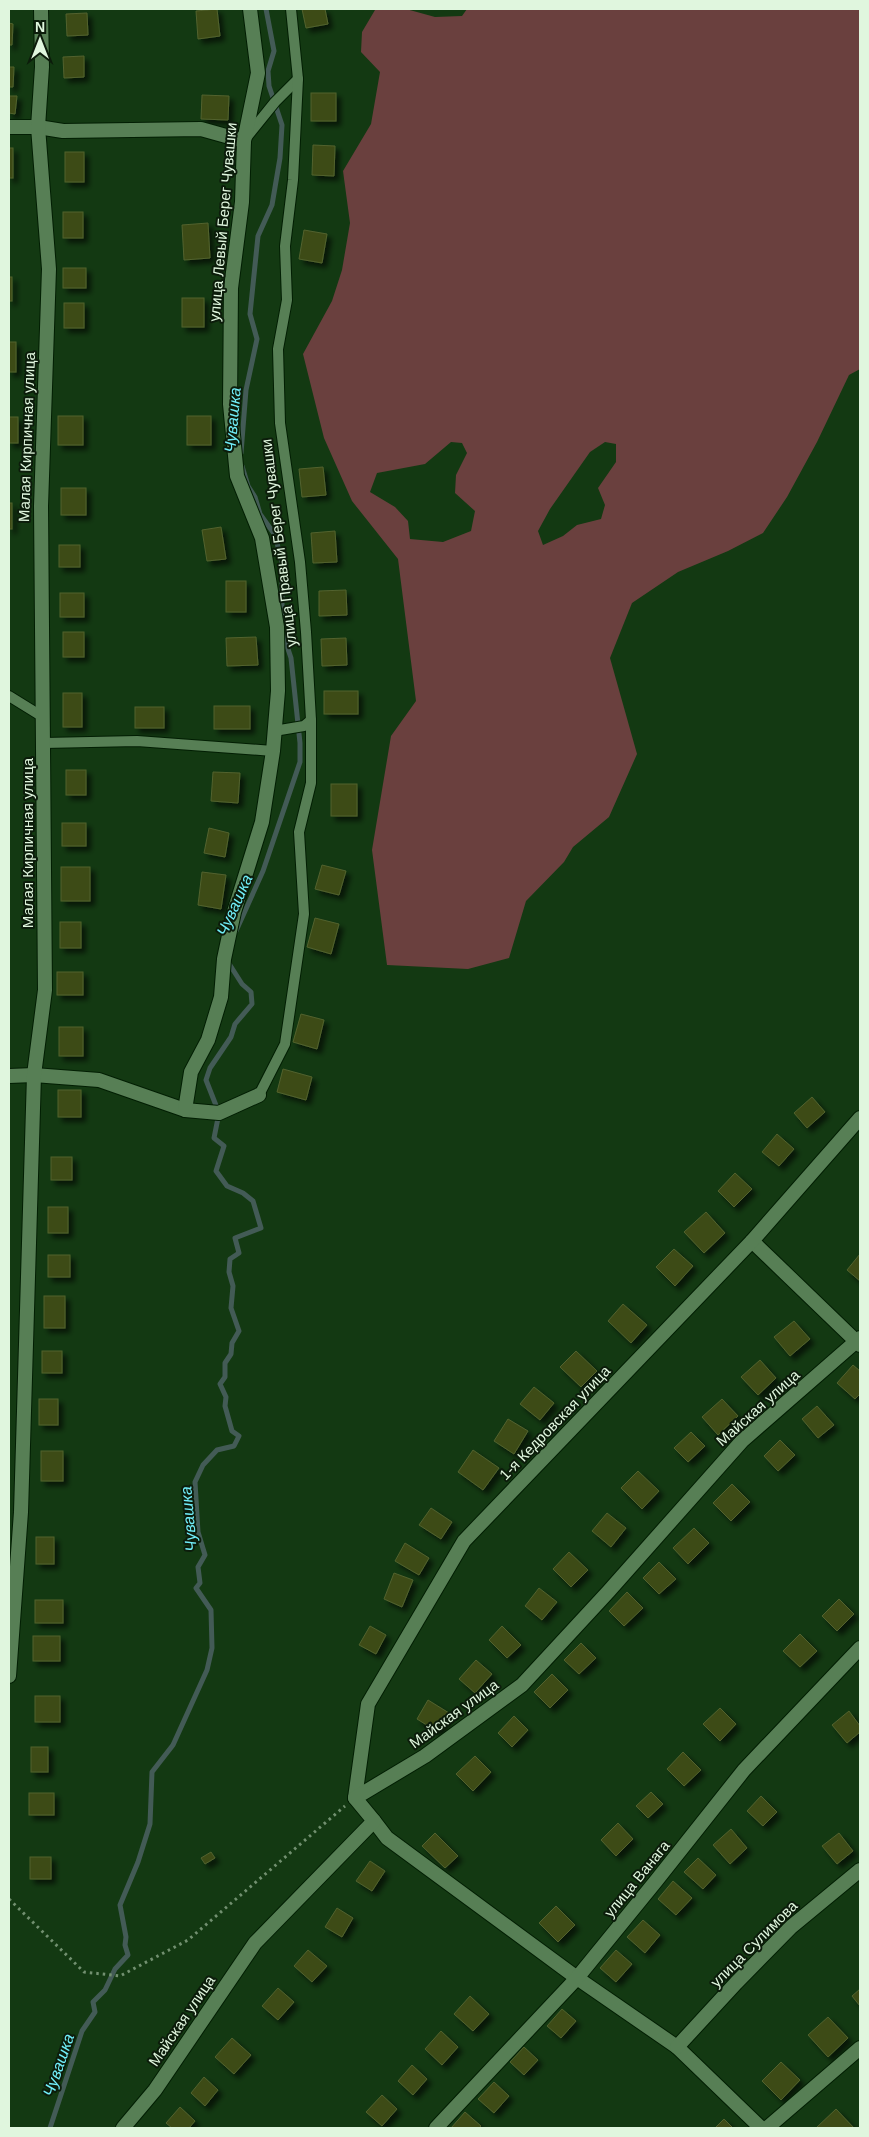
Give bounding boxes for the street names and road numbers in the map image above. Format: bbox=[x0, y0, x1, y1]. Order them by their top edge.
street label: улица Левый Берег Чувашки bbox=[205, 122, 240, 322]
street label: Малая Кирпичная улица bbox=[15, 351, 38, 522]
street label: улица Правый Берег Чувашки bbox=[257, 438, 300, 648]
street label: Малая Кирпичная улица bbox=[19, 757, 36, 928]
street label: 1-я Кедровская улица bbox=[496, 1362, 614, 1483]
street label: Майская улица bbox=[713, 1366, 803, 1449]
street label: Майская улица bbox=[406, 1675, 502, 1752]
street label: улица Ванага bbox=[600, 1836, 673, 1921]
street label: улица Сулимова bbox=[707, 1896, 801, 1990]
street label: Майская улица bbox=[145, 1972, 219, 2069]

